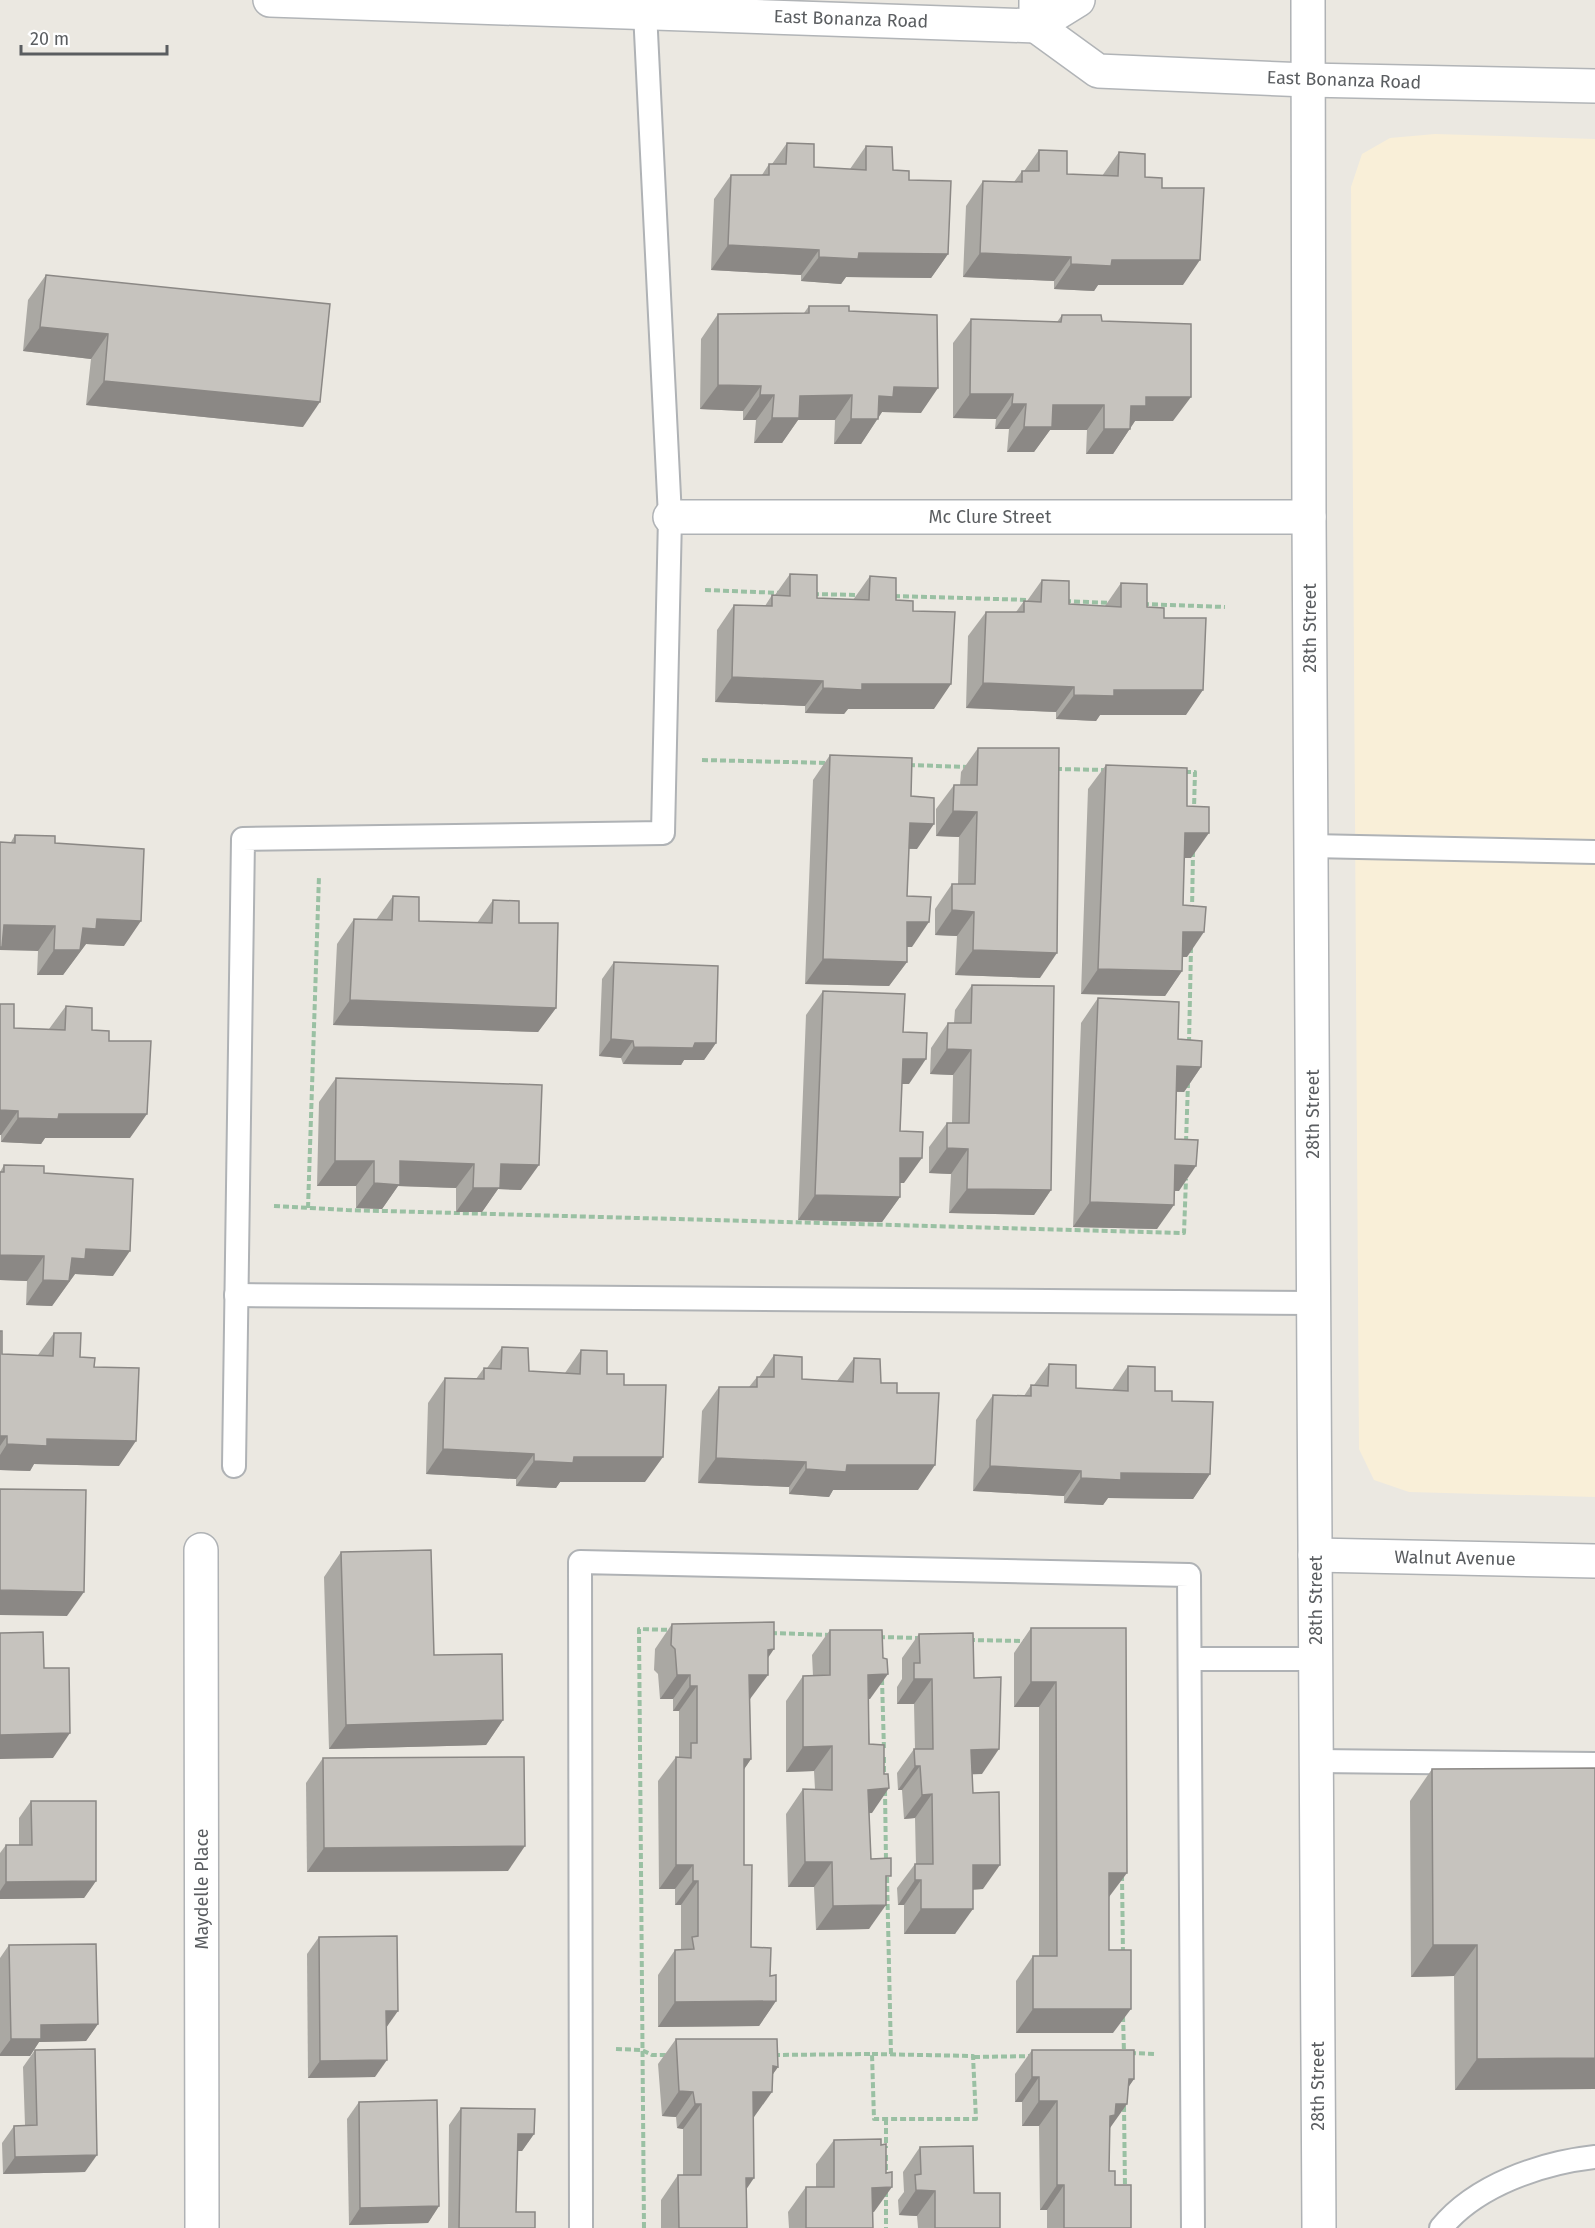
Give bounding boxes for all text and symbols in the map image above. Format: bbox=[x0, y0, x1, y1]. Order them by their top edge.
street label: East Bonanza Road bbox=[773, 5, 929, 33]
scale bar bbox=[21, 18, 166, 56]
text: 20 m bbox=[30, 28, 69, 50]
street label: East Bonanza Road bbox=[1266, 66, 1422, 94]
street label: Mc Clure Street bbox=[929, 506, 1052, 528]
street label: 28th Street bbox=[1299, 583, 1321, 673]
street label: 28th Street bbox=[1302, 1069, 1324, 1159]
street label: Walnut Avenue bbox=[1394, 1546, 1516, 1570]
street label: 28th Street bbox=[1305, 1555, 1327, 1645]
street label: Maydelle Place bbox=[191, 1828, 213, 1950]
street label: 28th Street bbox=[1307, 2041, 1329, 2131]

